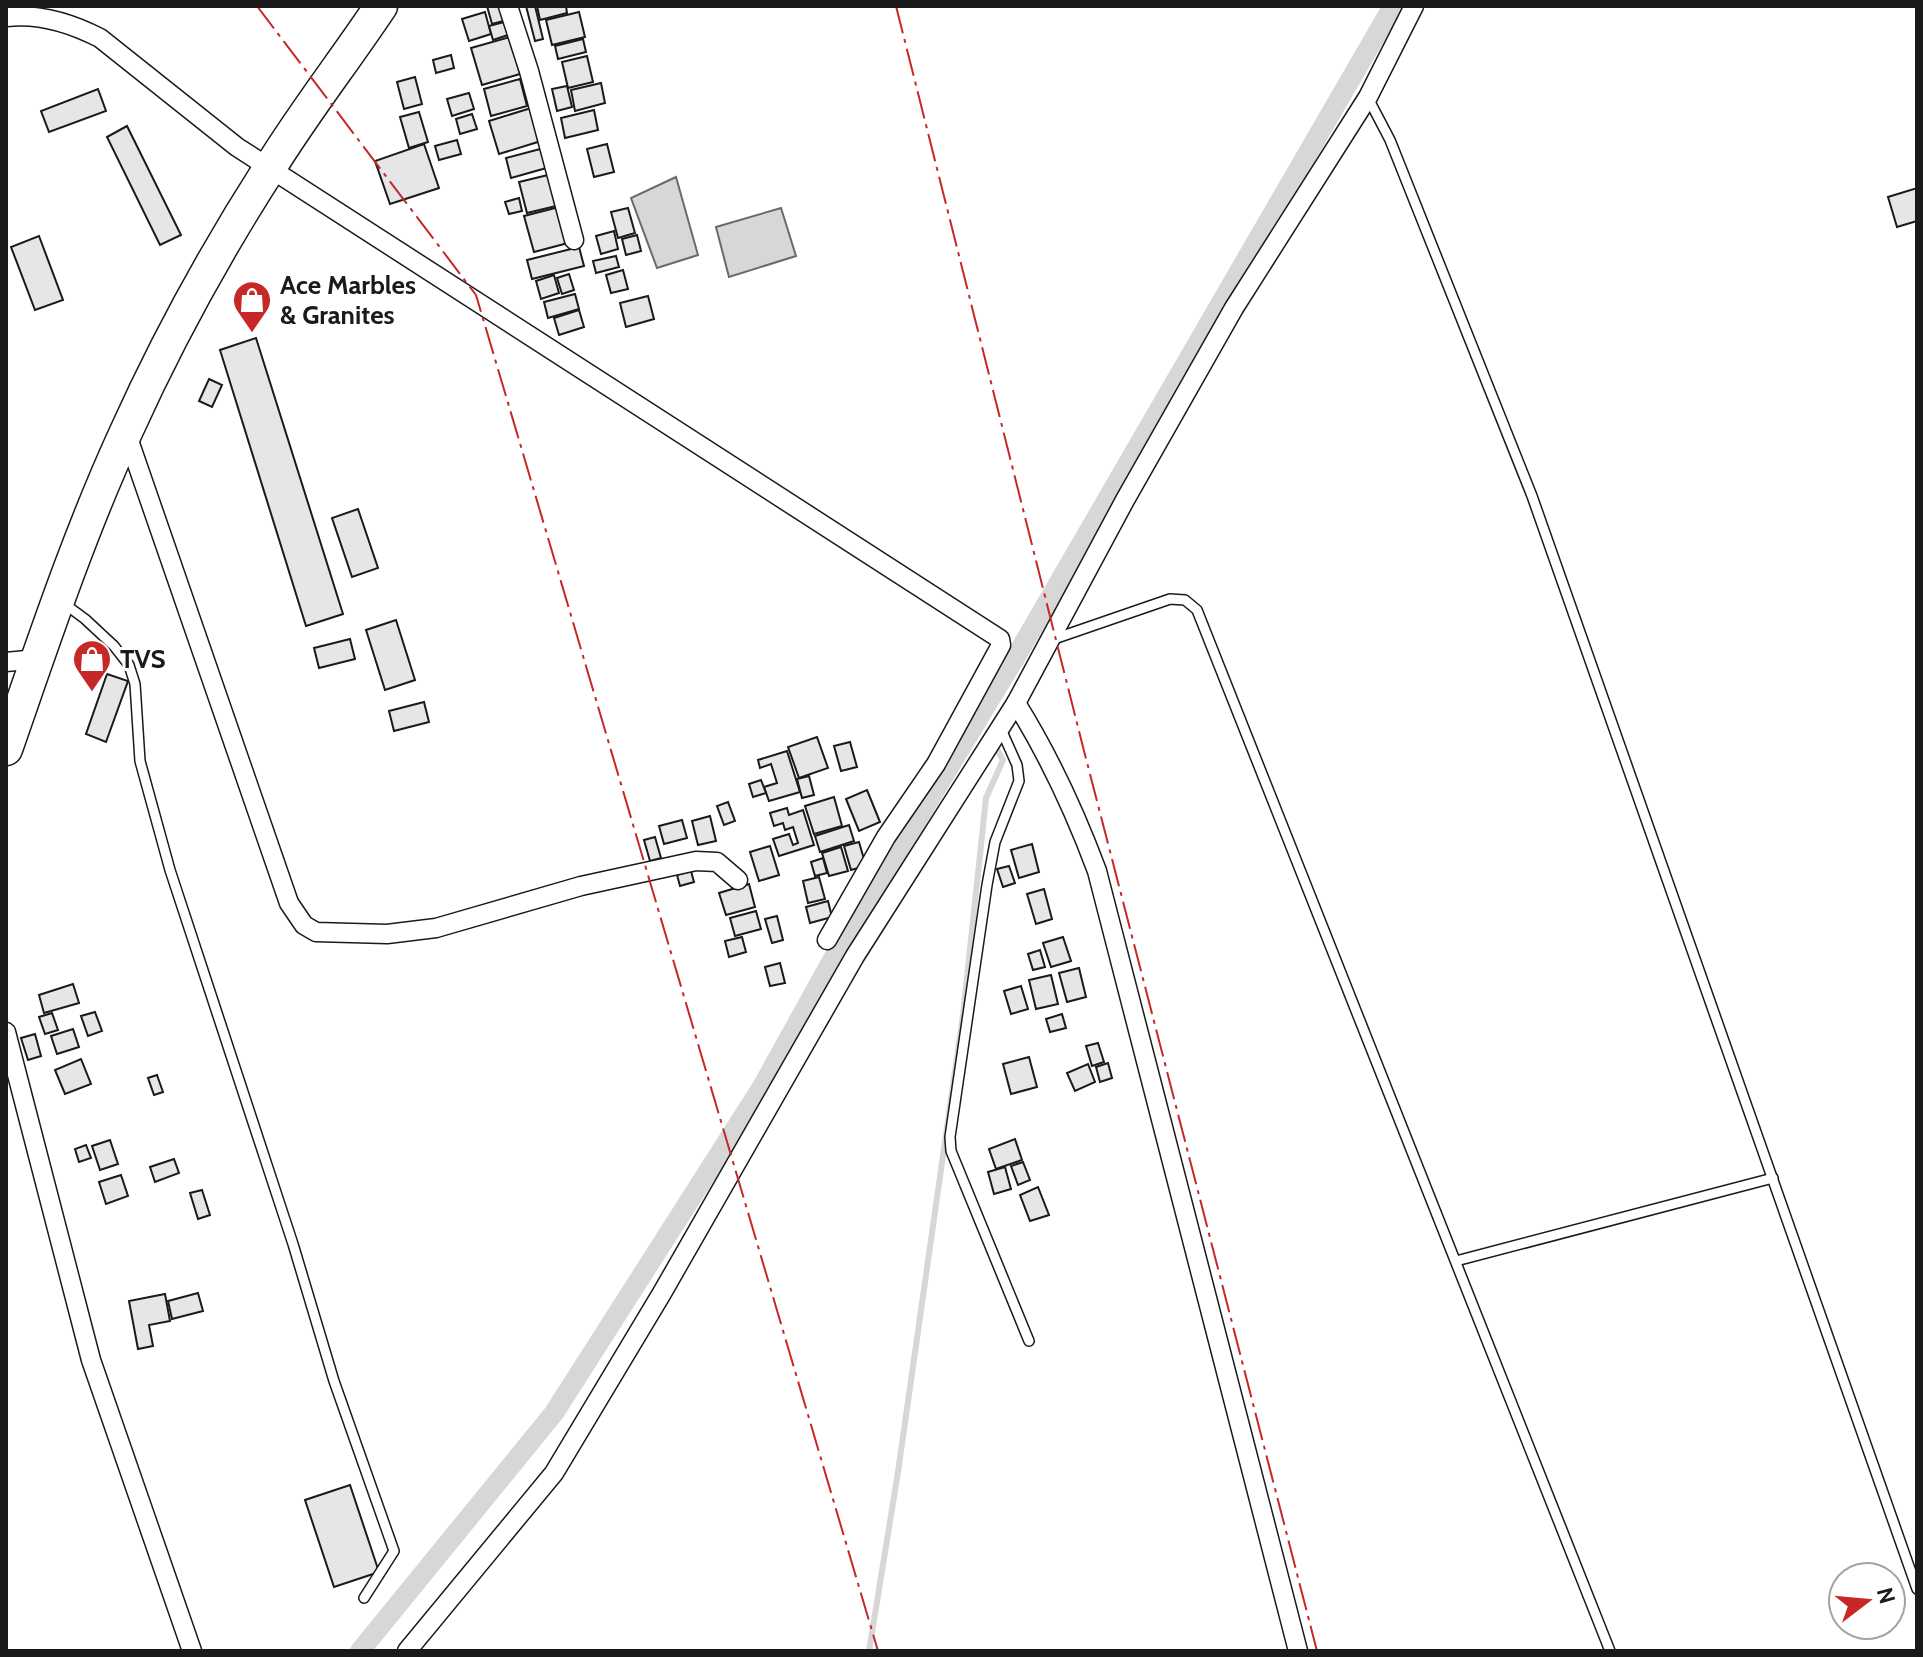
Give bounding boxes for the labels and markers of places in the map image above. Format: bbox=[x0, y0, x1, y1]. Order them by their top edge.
place label: Ace Marbles & Granites bbox=[280, 269, 416, 331]
shop icon: Ace Marbles & Granites bbox=[231, 279, 273, 334]
shop icon: TVS bbox=[71, 638, 113, 693]
place label: TVS bbox=[120, 643, 166, 675]

